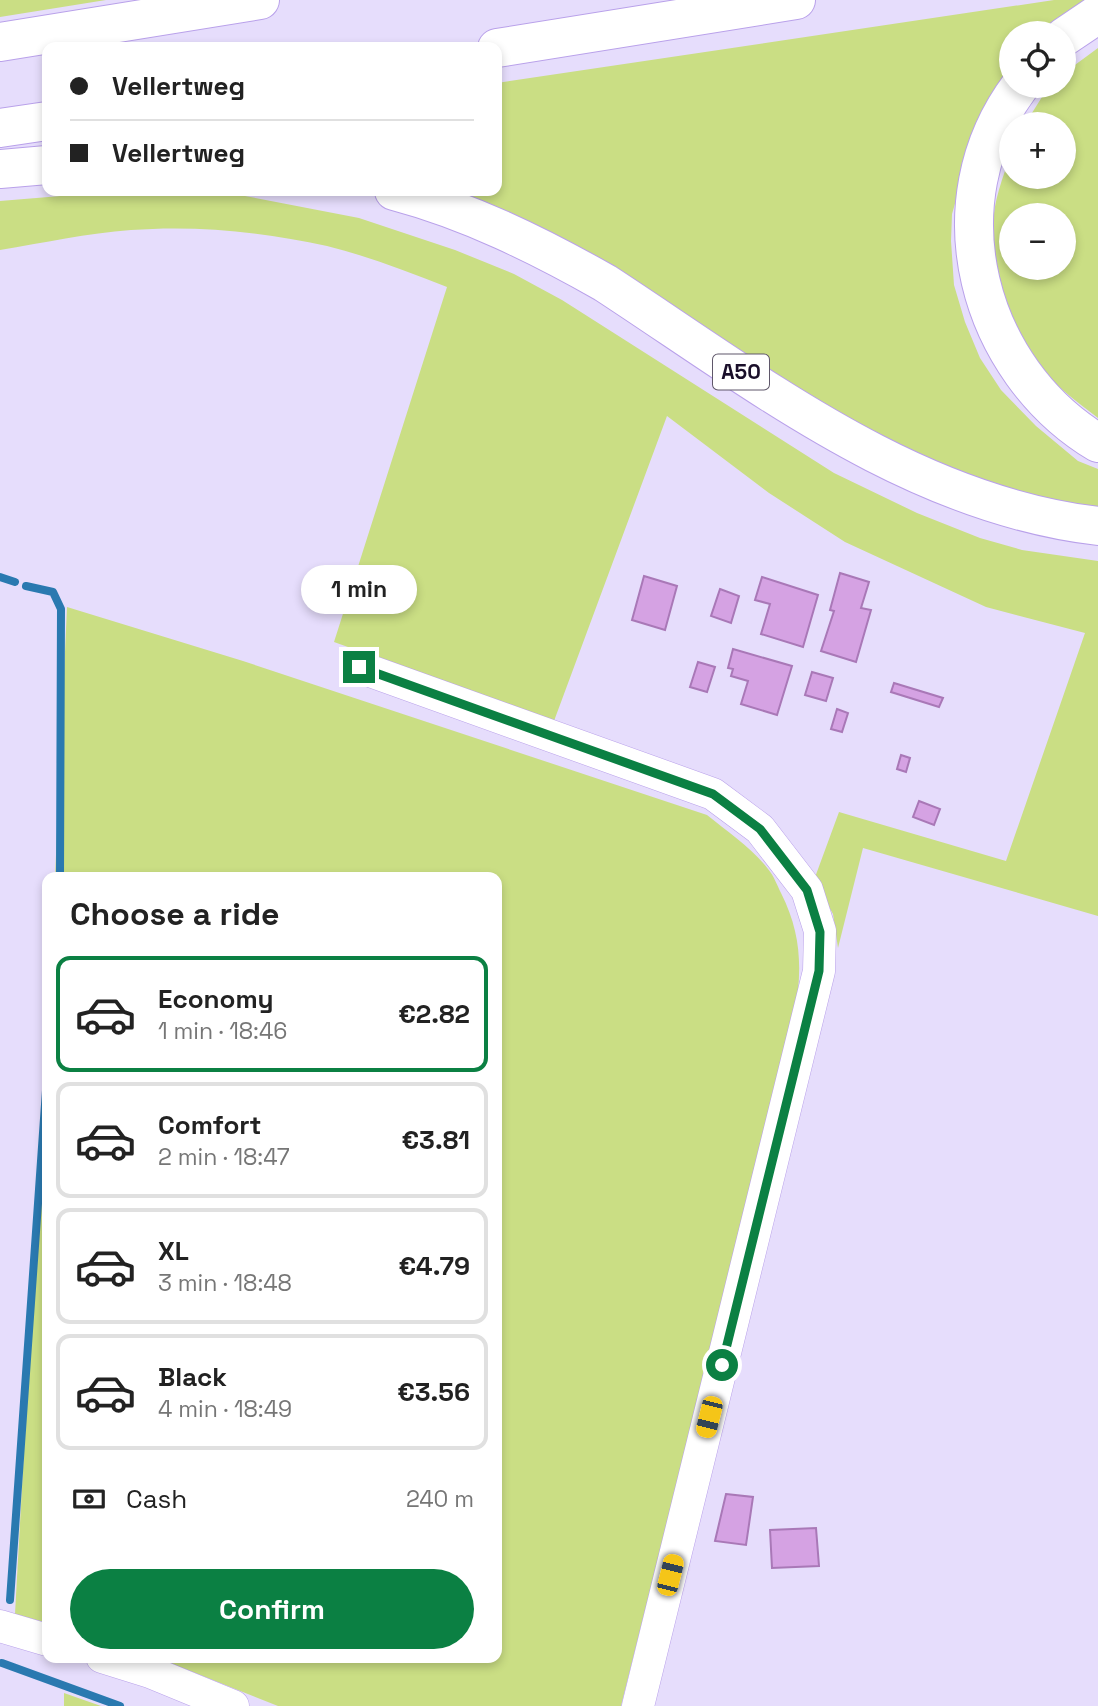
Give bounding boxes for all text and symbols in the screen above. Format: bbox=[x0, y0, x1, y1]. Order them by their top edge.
map controls bbox=[999, 21, 1076, 280]
button: locate bbox=[999, 21, 1076, 98]
text: Vellertweg bbox=[112, 69, 245, 103]
button: + bbox=[999, 112, 1076, 189]
text: Vellertweg bbox=[112, 136, 245, 170]
button: − bbox=[999, 203, 1076, 280]
road number: A50 bbox=[713, 354, 769, 390]
callout: 1 min bbox=[301, 566, 417, 614]
text: 1 min bbox=[331, 574, 387, 604]
route end bbox=[343, 651, 375, 683]
text: Choose a ride bbox=[70, 894, 280, 934]
text: Economy bbox=[158, 982, 274, 1016]
icon: car bbox=[74, 983, 137, 1046]
text: €2.82 bbox=[398, 997, 470, 1031]
text: 1 min · 18:46 bbox=[158, 1016, 287, 1046]
text: Comfort bbox=[158, 1108, 261, 1142]
icon: car bbox=[74, 1109, 137, 1172]
text: €3.81 bbox=[401, 1123, 470, 1157]
text: 2 min · 18:47 bbox=[158, 1142, 290, 1172]
text: XL bbox=[158, 1234, 189, 1268]
icon: car bbox=[74, 1235, 137, 1298]
text: €4.79 bbox=[398, 1249, 470, 1283]
text: 3 min · 18:48 bbox=[158, 1268, 292, 1298]
route start bbox=[706, 1349, 738, 1381]
text: Black bbox=[158, 1360, 227, 1394]
icon: car bbox=[74, 1361, 137, 1424]
text: €3.56 bbox=[397, 1375, 470, 1409]
text: 4 min · 18:49 bbox=[158, 1394, 292, 1424]
car bbox=[694, 1394, 725, 1440]
icon: cash bbox=[70, 1480, 108, 1518]
text: Cash bbox=[126, 1482, 187, 1516]
text: 240 m bbox=[406, 1484, 474, 1514]
car bbox=[655, 1552, 686, 1598]
button: Confirm bbox=[70, 1569, 474, 1649]

